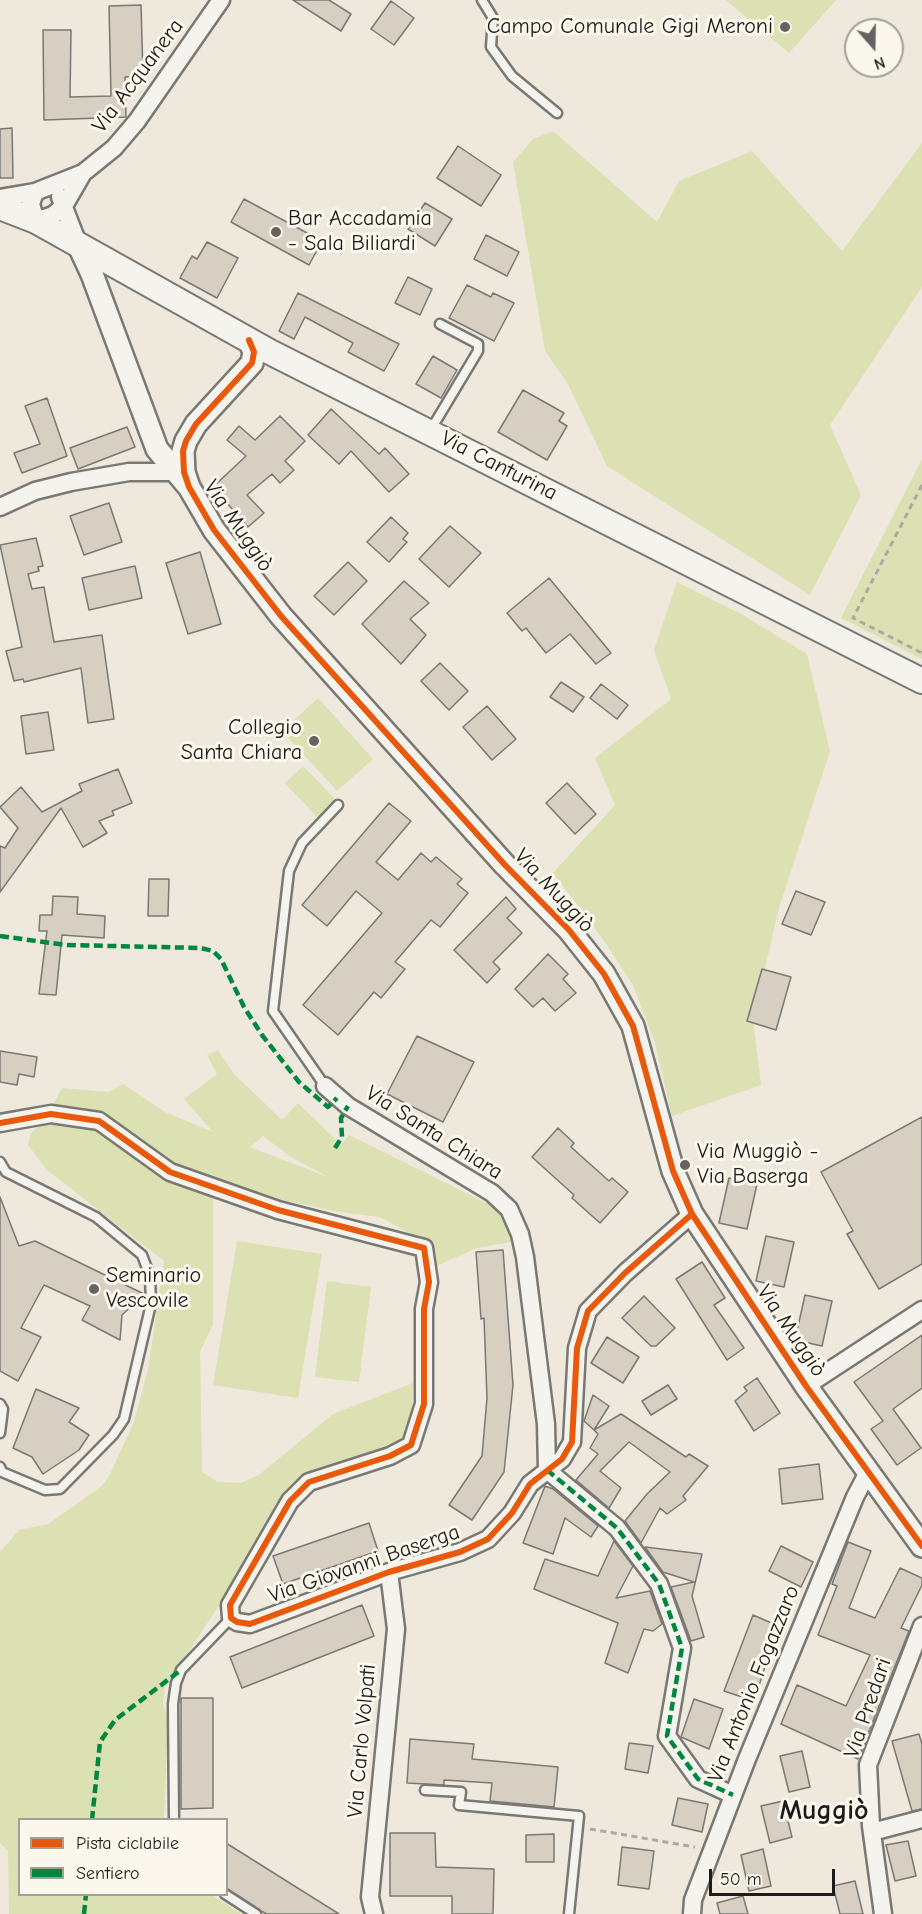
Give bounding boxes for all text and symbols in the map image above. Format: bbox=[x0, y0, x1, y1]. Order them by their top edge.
street label: Via Acquanera bbox=[87, 14, 189, 138]
place label: Campo Comunale Gigi Meroni bbox=[487, 14, 773, 40]
north arrow bbox=[844, 18, 904, 78]
marker: Campo Comunale Gigi Meroni bbox=[778, 20, 792, 34]
text: N bbox=[871, 53, 887, 73]
place label: Bar Accadamia - Sala Biliardi bbox=[288, 206, 432, 258]
marker: Bar Accadamia - Sala Biliardi bbox=[269, 225, 283, 239]
street label: Via Canturina bbox=[436, 425, 562, 507]
street label: Via Muggiò bbox=[198, 475, 278, 577]
place label: Collegio Santa Chiara bbox=[181, 715, 302, 766]
marker: Collegio Santa Chiara bbox=[307, 734, 321, 748]
street label: Via Muggiò bbox=[509, 844, 599, 938]
street label: Via Santa Chiara bbox=[361, 1080, 507, 1186]
place label: Via Muggiò - Via Baserga bbox=[697, 1139, 818, 1190]
marker: Via Muggiò - Via Baserga bbox=[678, 1158, 692, 1172]
place label: Seminario Vescovile bbox=[106, 1263, 201, 1314]
street label: Via Muggiò bbox=[751, 1280, 831, 1382]
marker: Seminario Vescovile bbox=[87, 1282, 101, 1296]
street label: Via Giovanni Baserga bbox=[265, 1519, 463, 1609]
street label: Via Antonio Fogazzaro bbox=[702, 1582, 806, 1786]
street label: Via Predari bbox=[839, 1655, 897, 1761]
street label: Via Carlo Volpati bbox=[342, 1663, 382, 1819]
district label: Muggiò bbox=[779, 1794, 869, 1828]
legend bbox=[18, 1818, 228, 1896]
text: Pista ciclabile bbox=[76, 1833, 179, 1854]
scale bar bbox=[712, 1857, 838, 1895]
text: Sentiero bbox=[76, 1863, 140, 1884]
text: 50 m bbox=[720, 1869, 762, 1890]

